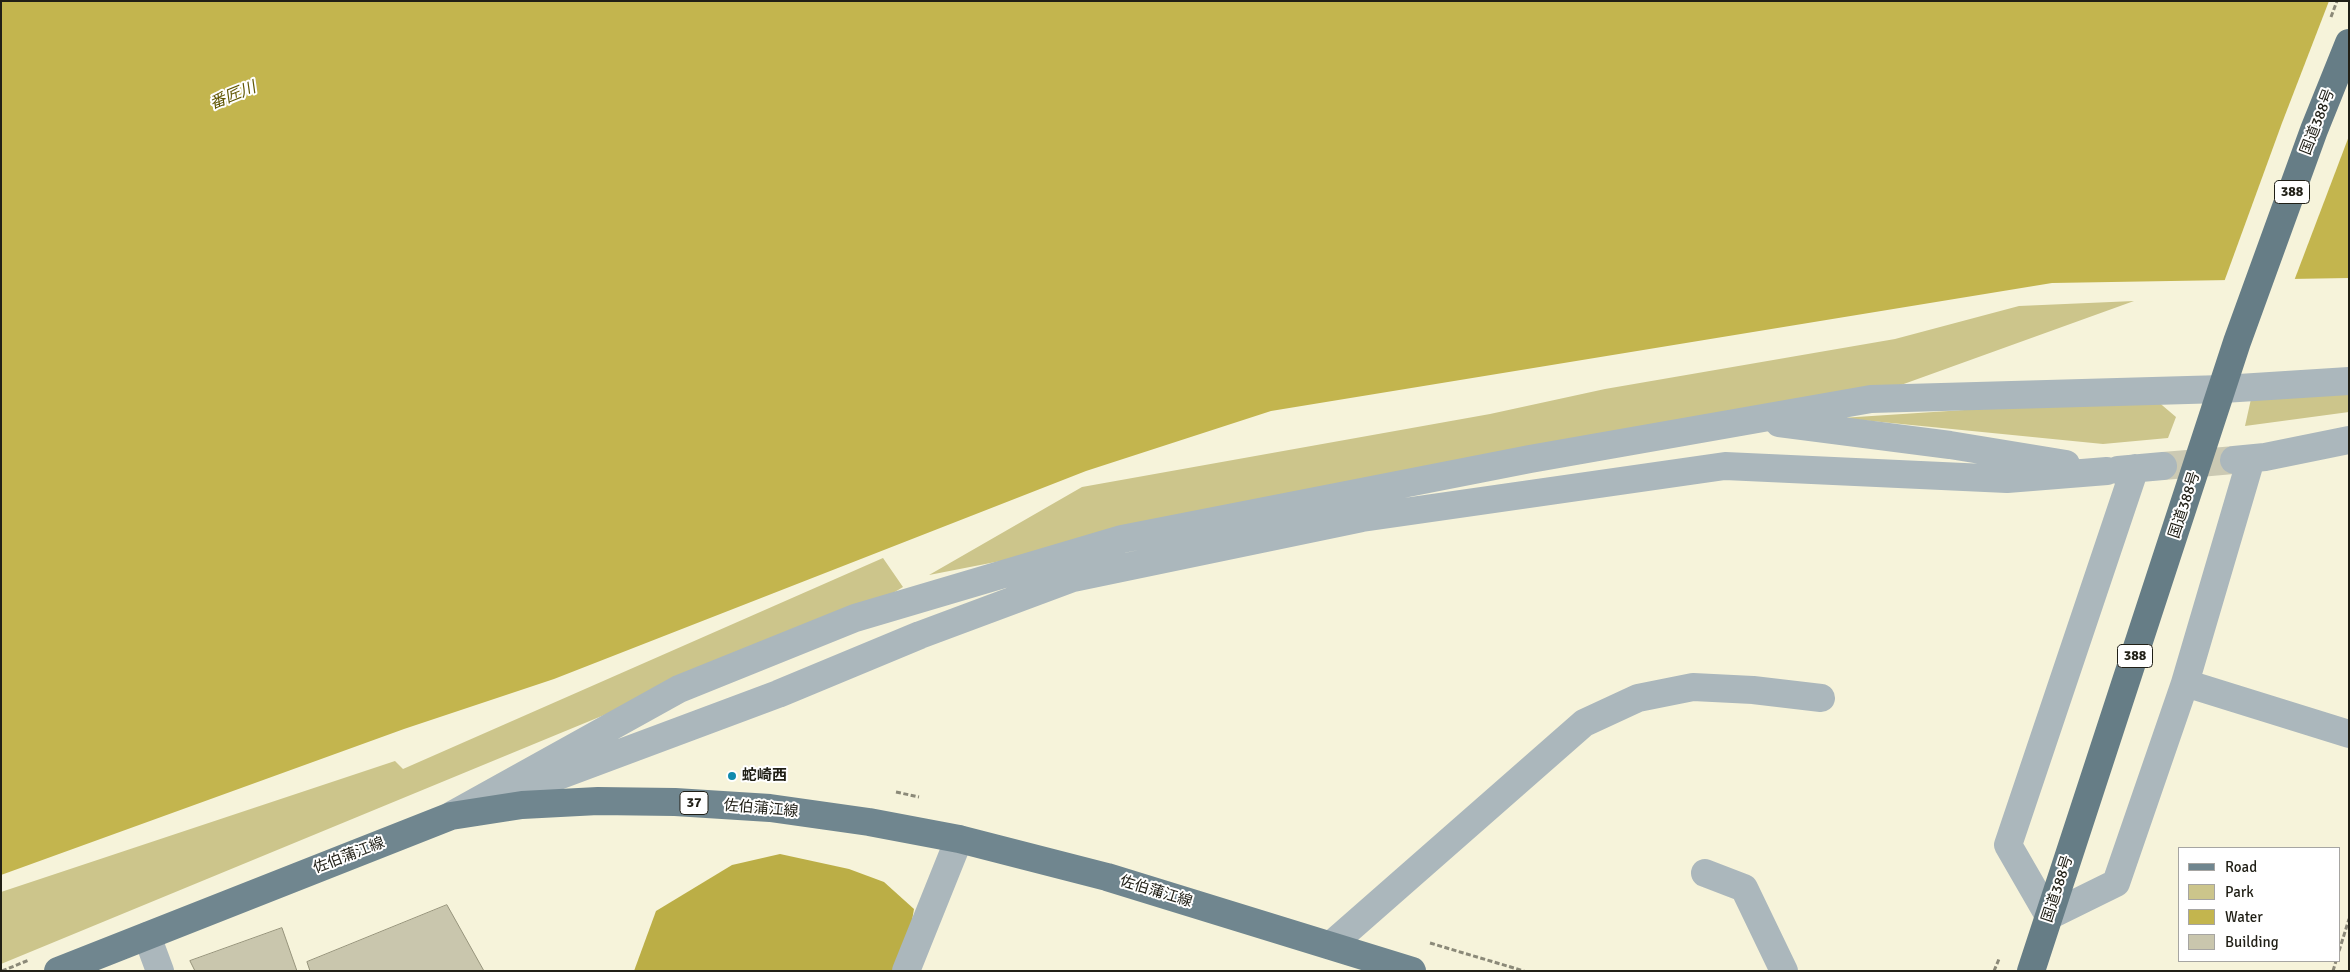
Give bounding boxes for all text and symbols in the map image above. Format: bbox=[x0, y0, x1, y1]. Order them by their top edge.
water label: 番匠川 bbox=[207, 78, 259, 114]
street label: 国道388号 bbox=[2297, 86, 2339, 158]
road number: 388 bbox=[2274, 180, 2310, 203]
street label: 国道388号 bbox=[2166, 469, 2204, 541]
road number: 388 bbox=[2118, 644, 2152, 668]
place label: 蛇崎西 bbox=[742, 767, 787, 785]
marker: 蛇崎西 bbox=[726, 770, 738, 782]
road number: 37 bbox=[680, 791, 708, 814]
street label: 佐伯蒲江線 bbox=[723, 797, 799, 821]
street label: 佐伯蒲江線 bbox=[311, 834, 387, 878]
legend bbox=[2178, 847, 2340, 962]
street label: 国道388号 bbox=[2039, 853, 2077, 925]
text: Road bbox=[2225, 858, 2257, 876]
street label: 佐伯蒲江線 bbox=[1118, 872, 1194, 912]
text: Park bbox=[2225, 883, 2254, 901]
text: Water bbox=[2225, 908, 2263, 926]
text: Building bbox=[2225, 933, 2279, 951]

